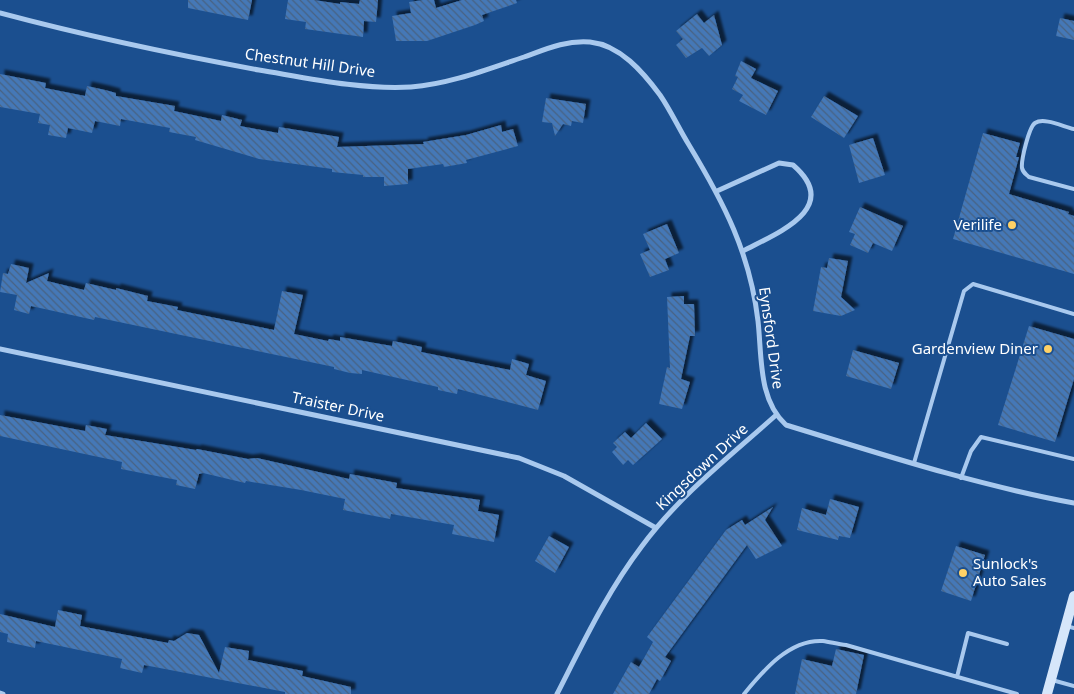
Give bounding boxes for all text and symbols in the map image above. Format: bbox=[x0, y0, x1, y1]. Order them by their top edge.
street label: Chestnut Hill Drive bbox=[244, 43, 377, 81]
place label: Verilife bbox=[953, 214, 1002, 234]
marker: Verilife bbox=[1006, 219, 1018, 231]
street label: Eynsford Drive bbox=[755, 286, 789, 390]
place label: Gardenview Diner bbox=[912, 338, 1038, 358]
marker: Gardenview Diner bbox=[1042, 343, 1054, 355]
street label: Traister Drive bbox=[290, 386, 386, 426]
street label: Kingsdown Drive bbox=[651, 418, 752, 514]
place label: Sunlock's Auto Sales bbox=[973, 553, 1046, 590]
marker: Sunlock's Auto Sales bbox=[957, 567, 969, 579]

